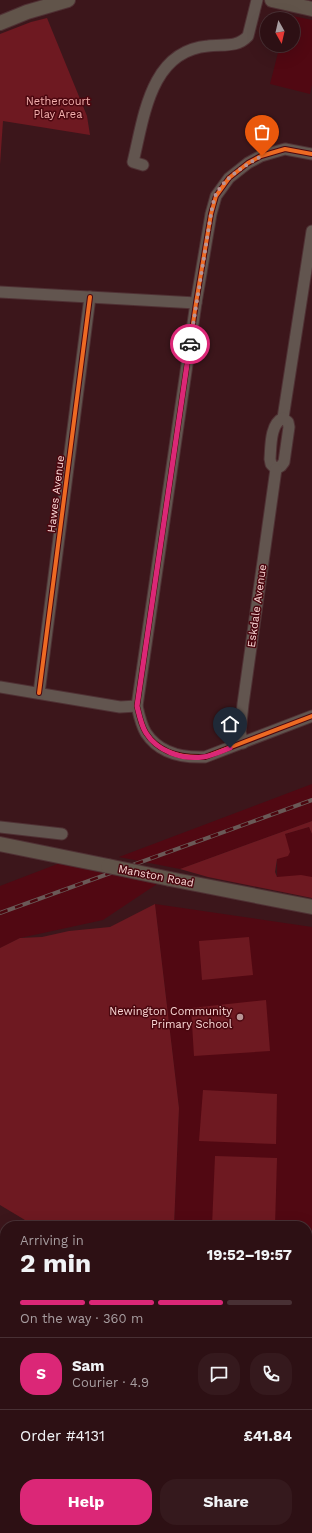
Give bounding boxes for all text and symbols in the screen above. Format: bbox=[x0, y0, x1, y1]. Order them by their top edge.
north arrow bbox=[260, 12, 300, 52]
map controls bbox=[260, 12, 300, 52]
park label: Nethercourt Play Area bbox=[26, 95, 91, 121]
pin bbox=[245, 115, 279, 156]
icon: bag bbox=[251, 121, 273, 143]
courier bbox=[170, 324, 210, 364]
icon: car bbox=[179, 333, 201, 355]
street label: Hawes Avenue bbox=[45, 455, 67, 533]
street label: Eskdale Avenue bbox=[245, 564, 269, 648]
pin bbox=[213, 707, 247, 748]
icon: home bbox=[219, 713, 241, 735]
street label: Manston Road bbox=[117, 862, 195, 890]
place label: Newington Community Primary School bbox=[109, 1005, 233, 1031]
marker: Newington Community Primary School bbox=[235, 1012, 245, 1022]
text: Arriving in bbox=[20, 1233, 84, 1248]
text: 19:52–19:57 bbox=[207, 1246, 292, 1264]
text: 2 min bbox=[20, 1248, 91, 1278]
text: On the way · 360 m bbox=[20, 1311, 143, 1326]
button: chat bbox=[198, 1353, 240, 1395]
button: phone bbox=[250, 1353, 292, 1395]
text: Sam bbox=[72, 1357, 104, 1375]
text: S bbox=[36, 1365, 46, 1383]
text: Courier · 4.9 bbox=[72, 1375, 149, 1390]
text: Order #4131 bbox=[20, 1427, 105, 1445]
text: £41.84 bbox=[243, 1427, 292, 1445]
button: Help bbox=[20, 1479, 152, 1525]
button: Share bbox=[160, 1479, 292, 1525]

